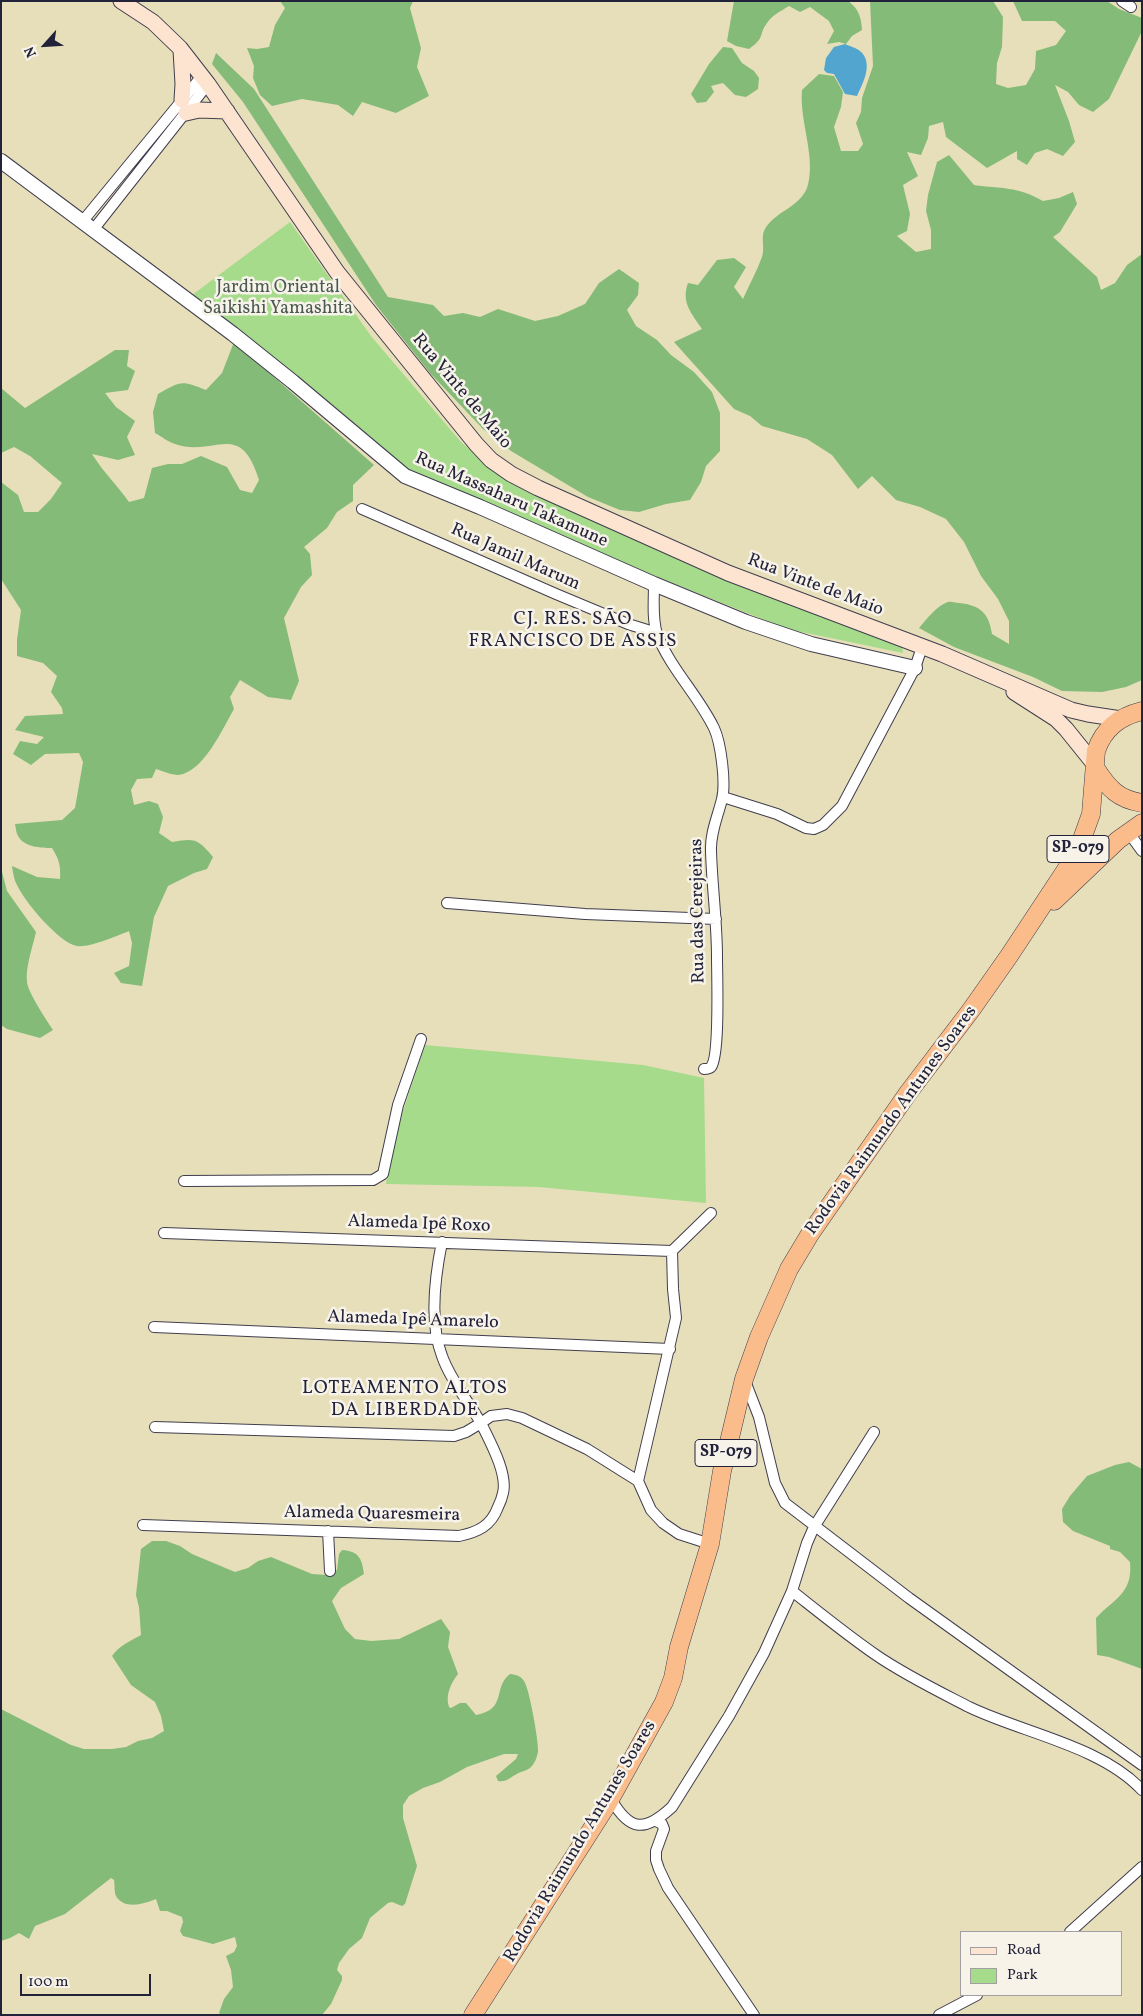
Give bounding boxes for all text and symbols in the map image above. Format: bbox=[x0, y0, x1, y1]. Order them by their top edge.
north arrow bbox=[20, 20, 70, 70]
text: N bbox=[20, 43, 42, 61]
park label: Jardim Oriental Saikishi Yamashita bbox=[203, 278, 353, 320]
street label: Rua Vinte de Maio bbox=[406, 330, 516, 454]
street label: Rua Massaharu Takamune bbox=[411, 449, 611, 553]
street label: Rua Jamil Marum bbox=[447, 520, 583, 596]
street label: Rua Vinte de Maio bbox=[744, 550, 886, 622]
district label: CJ. RES. SÃO FRANCISCO DE ASSIS bbox=[466, 610, 680, 654]
road number: SP-079 bbox=[1047, 836, 1109, 862]
street label: Rua das Cerejeiras bbox=[687, 838, 711, 984]
street label: Rodovia Raimundo Antunes Soares bbox=[802, 1002, 982, 1240]
street label: Alameda Ipê Roxo bbox=[347, 1212, 491, 1238]
street label: Alameda Ipê Amarelo bbox=[327, 1307, 499, 1335]
district label: LOTEAMENTO ALTOS DA LIBERDADE bbox=[300, 1379, 510, 1423]
road number: SP-079 bbox=[695, 1440, 757, 1466]
street label: Alameda Quaresmeira bbox=[284, 1503, 460, 1527]
street label: Rodovia Raimundo Antunes Soares bbox=[500, 1717, 662, 1967]
legend bbox=[960, 1931, 1123, 1996]
text: Road bbox=[1007, 1940, 1041, 1961]
scale bar bbox=[22, 1964, 154, 1996]
text: Park bbox=[1007, 1965, 1038, 1986]
text: 100 m bbox=[28, 1972, 68, 1993]

